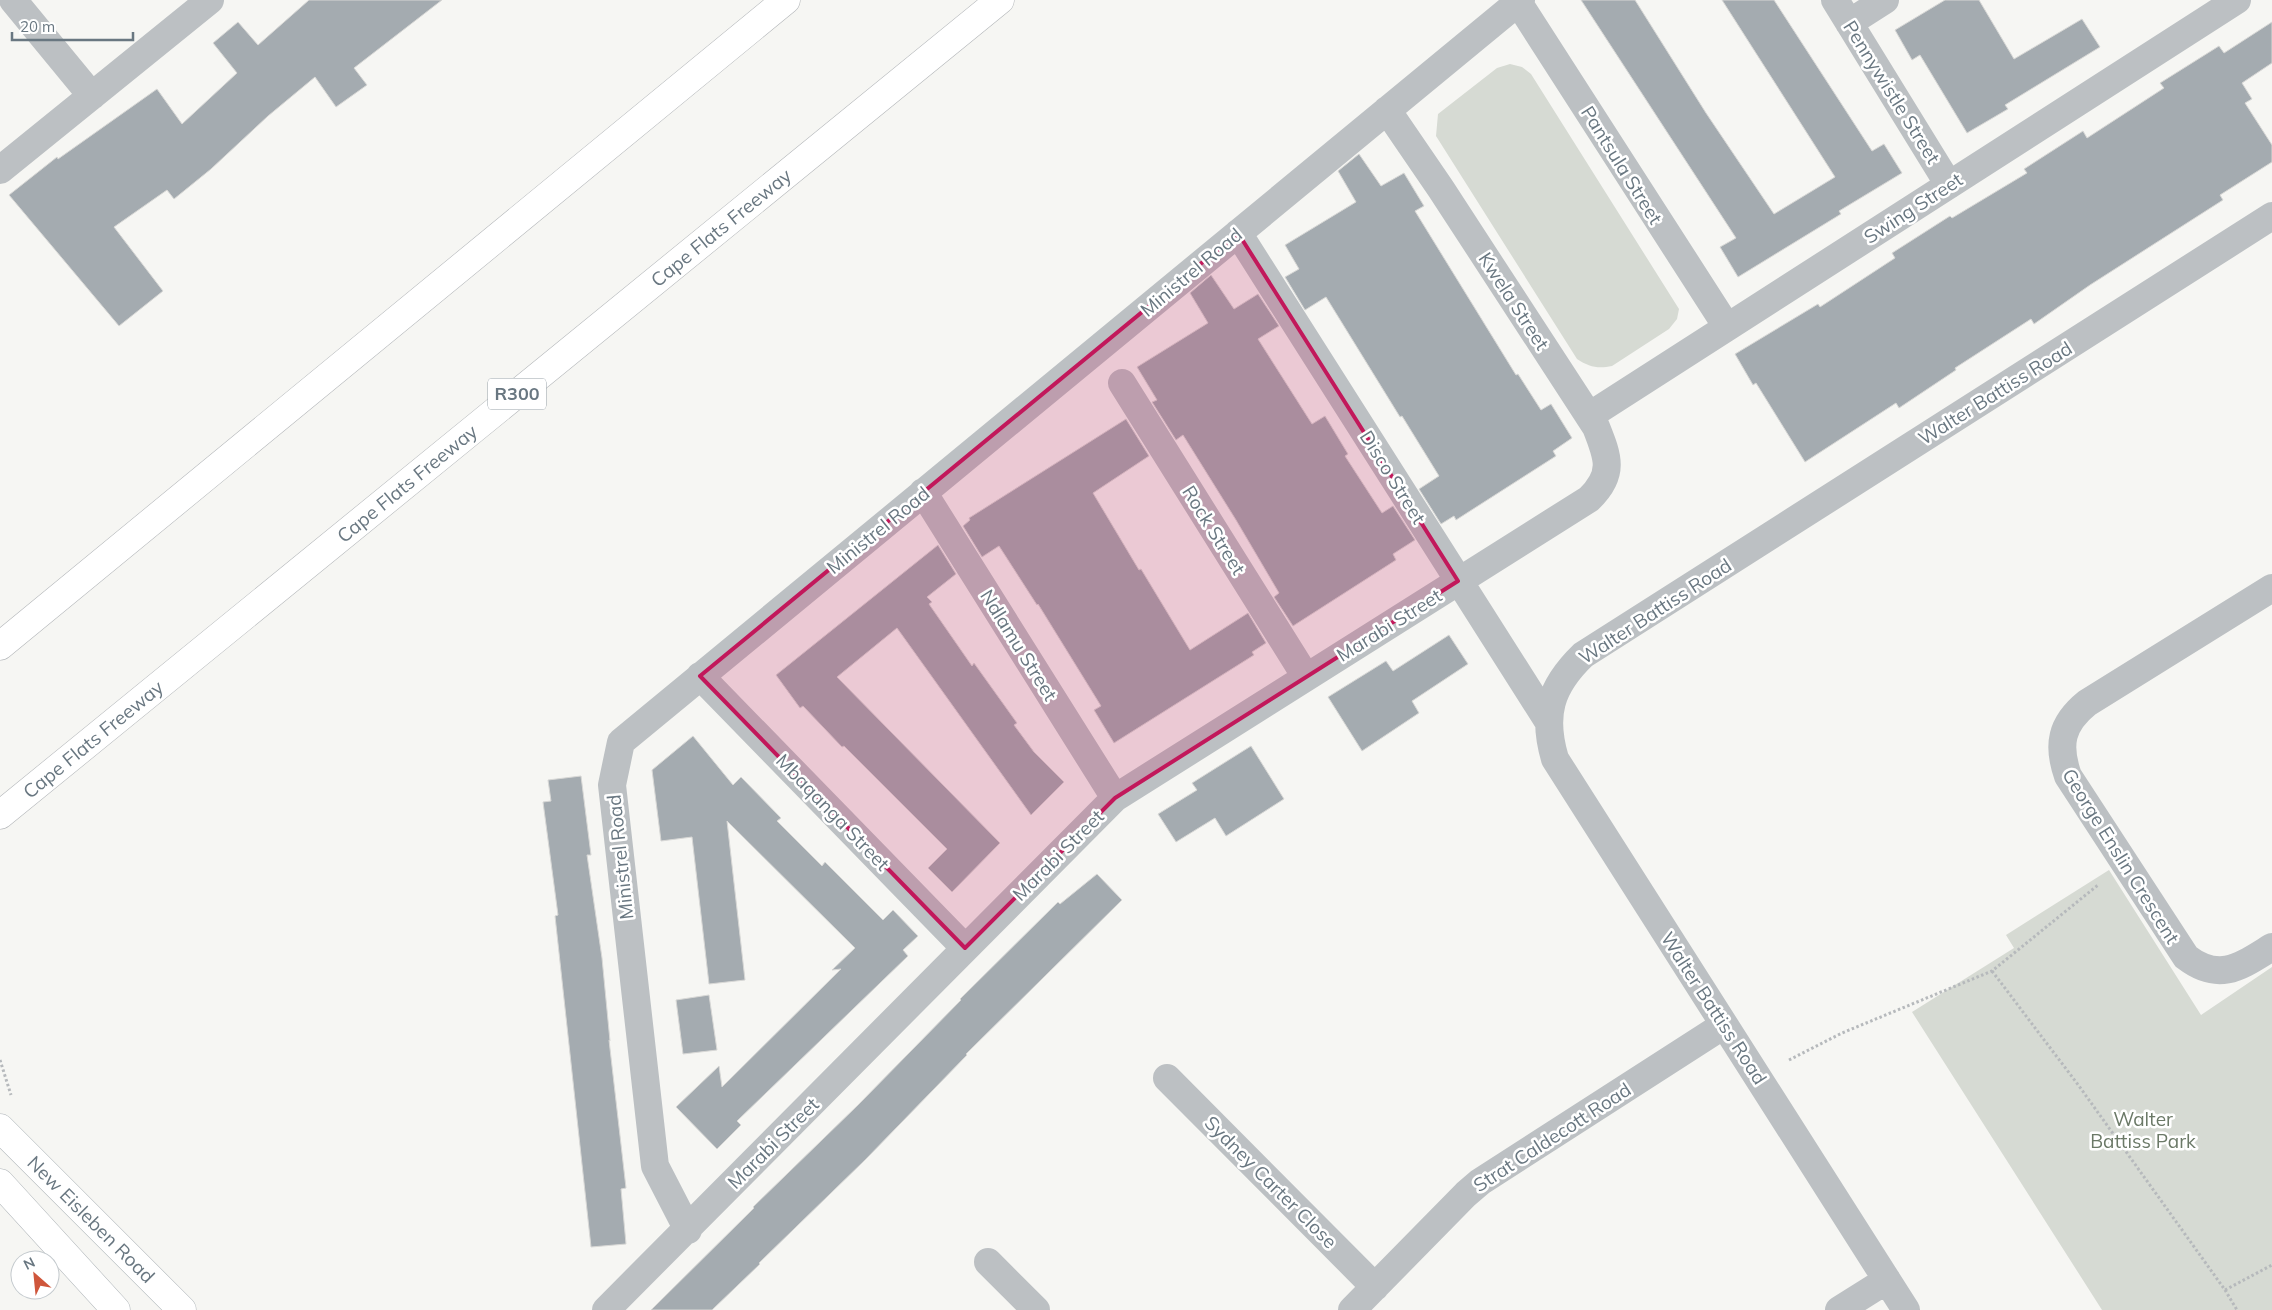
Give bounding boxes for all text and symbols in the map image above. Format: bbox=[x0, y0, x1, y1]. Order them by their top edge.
scale bar bbox=[12, 10, 134, 42]
street label: Pennywistle Street bbox=[1838, 16, 1946, 168]
text: 20 m bbox=[20, 17, 55, 36]
street label: Pantsula Street bbox=[1576, 101, 1668, 229]
street label: Cape Flats Freeway bbox=[646, 163, 796, 292]
street label: Swing Street bbox=[1859, 167, 1967, 249]
street label: Ministrel Road bbox=[1135, 222, 1247, 322]
street label: Kwela Street bbox=[1474, 248, 1555, 355]
street label: Walter Battiss Road bbox=[1914, 336, 2076, 450]
road number: R300 bbox=[488, 378, 546, 409]
street label: Cape Flats Freeway bbox=[332, 419, 482, 548]
street label: Disco Street bbox=[1355, 426, 1431, 528]
street label: Ministrel Road bbox=[822, 481, 934, 579]
street label: Rock Street bbox=[1177, 481, 1251, 579]
street label: Walter Battiss Road bbox=[1574, 553, 1736, 669]
street label: Marabi Street bbox=[1332, 583, 1446, 667]
street label: Ndlamu Street bbox=[975, 585, 1063, 705]
street label: Cape Flats Freeway bbox=[18, 675, 168, 803]
street label: Mbaqanga Street bbox=[771, 748, 895, 876]
street label: George Enslin Crescent bbox=[2057, 764, 2185, 948]
street label: Ministrel Road bbox=[601, 793, 639, 921]
street label: Marabi Street bbox=[1007, 804, 1109, 906]
street label: Walter Battiss Road bbox=[1656, 927, 1772, 1089]
street label: Strat Caldecott Road bbox=[1469, 1077, 1635, 1197]
street label: Marabi Street bbox=[722, 1092, 824, 1194]
park label: Walter Battiss Park bbox=[2090, 1107, 2196, 1153]
street label: Sydney Carter Close bbox=[1200, 1111, 1342, 1253]
street label: New Eisleben Road bbox=[23, 1151, 159, 1287]
north arrow bbox=[10, 1250, 60, 1300]

